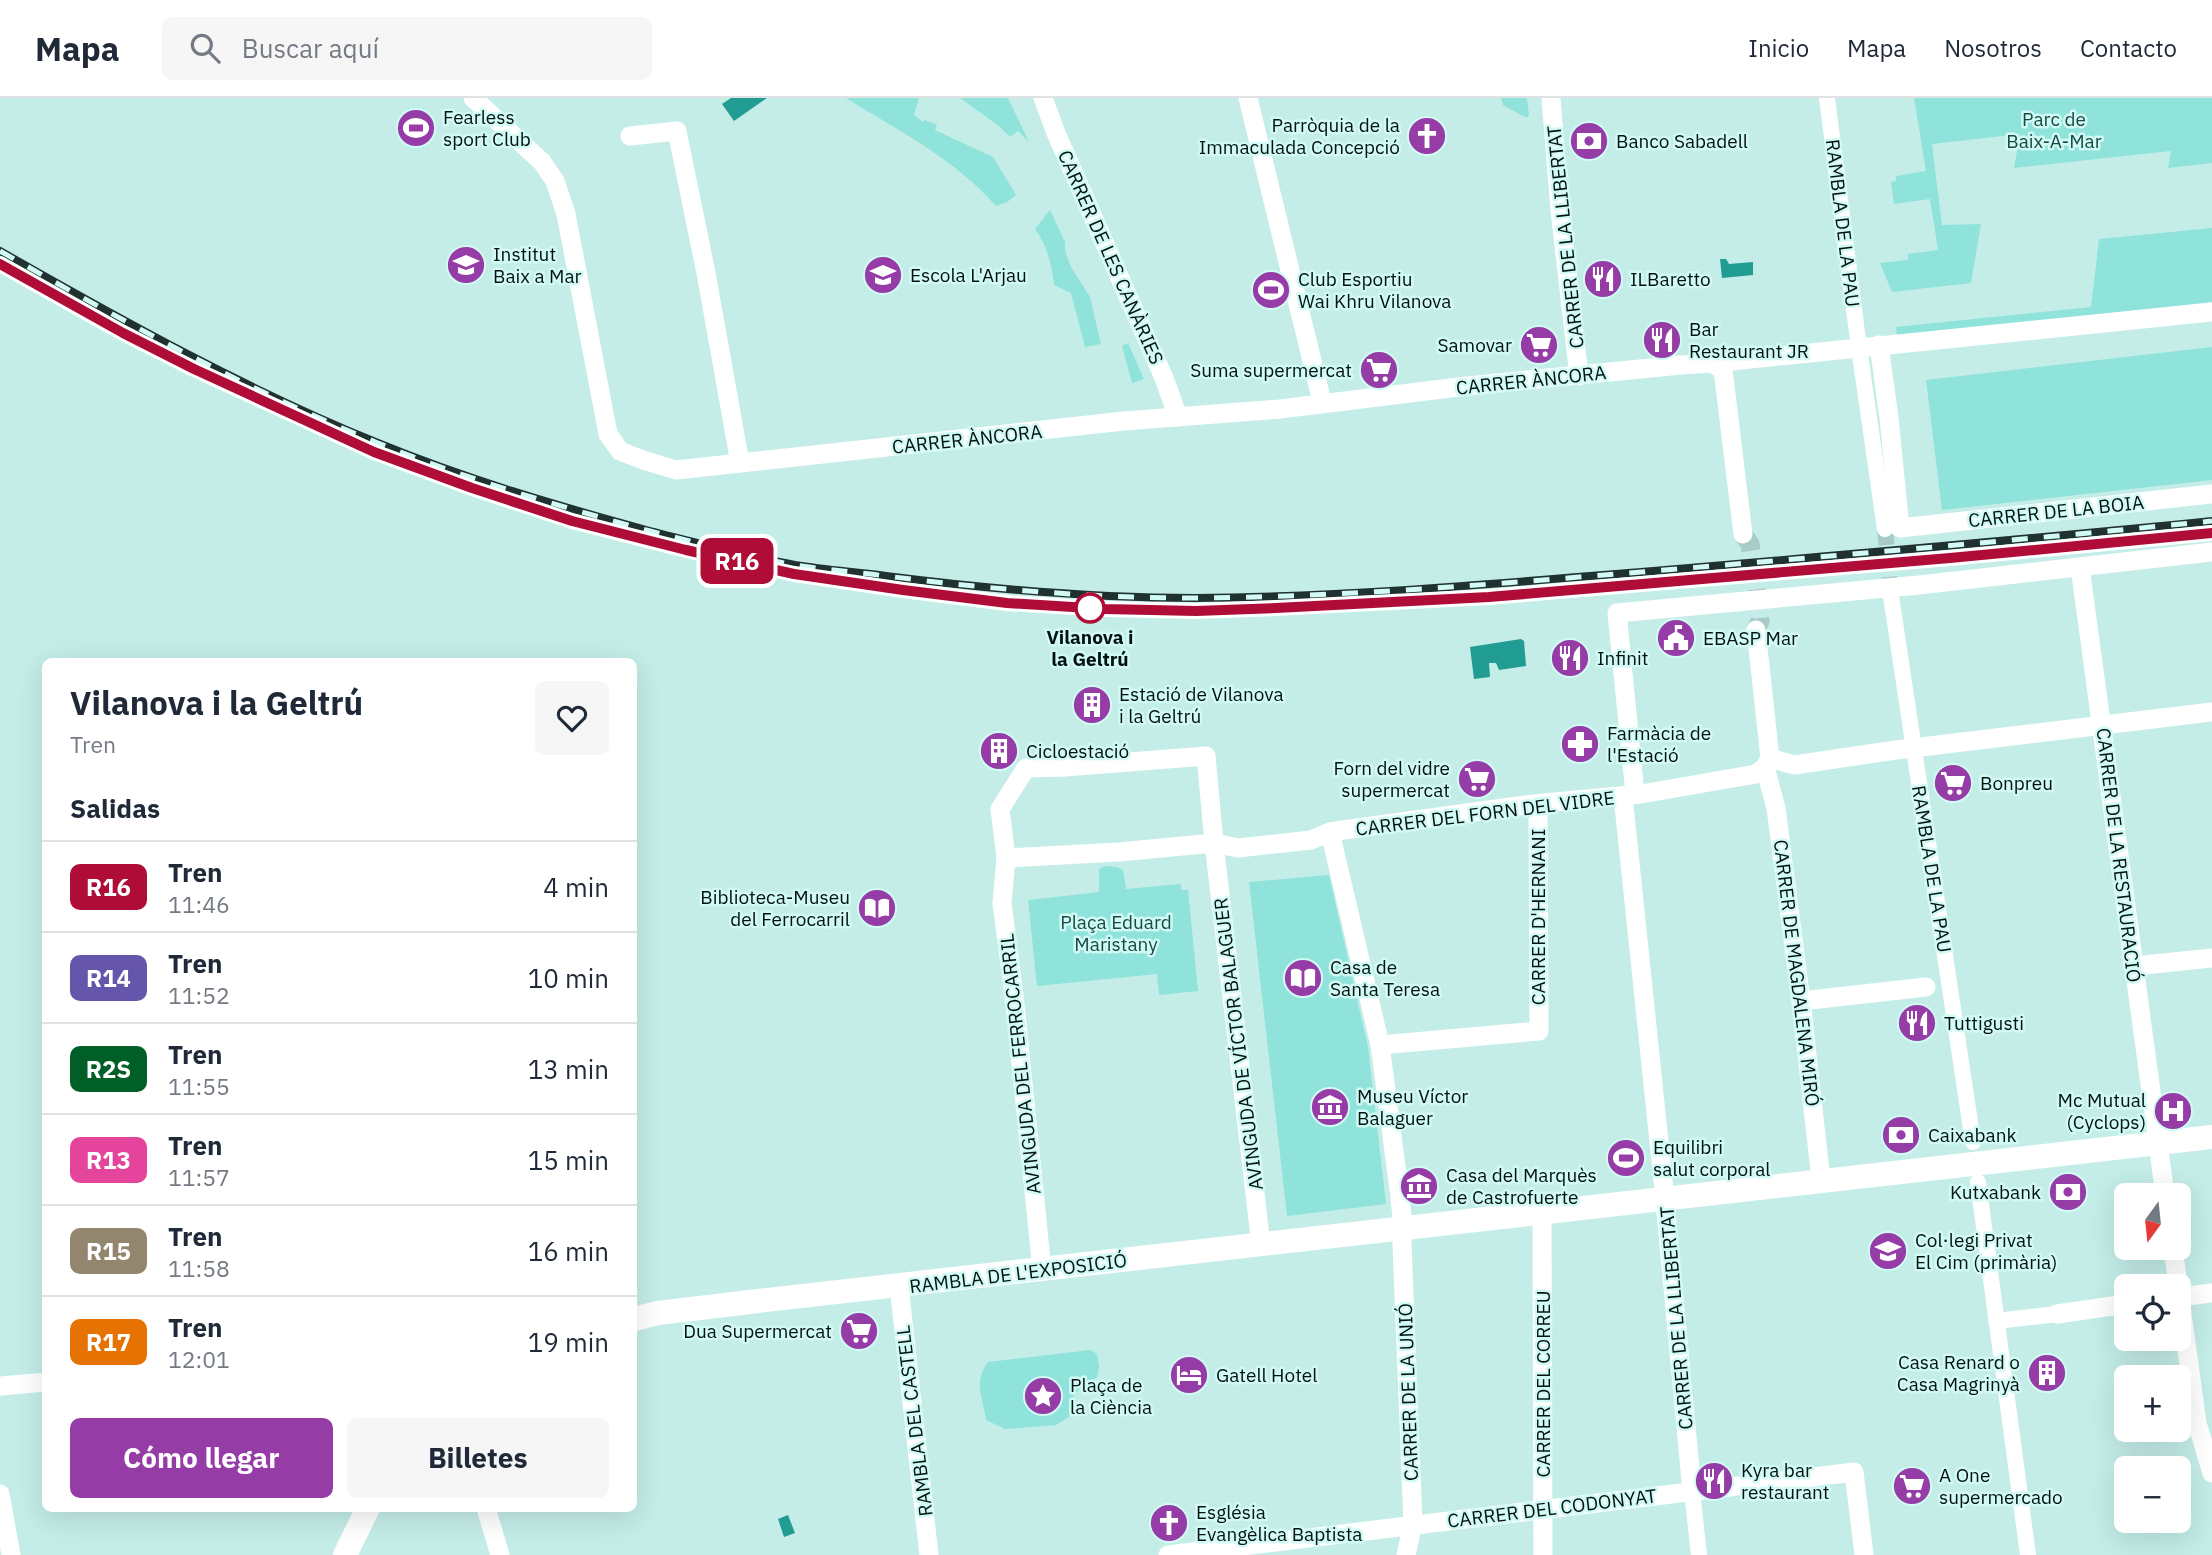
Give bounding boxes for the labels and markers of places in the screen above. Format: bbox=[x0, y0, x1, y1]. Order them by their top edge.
place label: Fearless sport Club bbox=[443, 105, 531, 151]
sports icon: Fearless sport Club bbox=[395, 107, 437, 149]
place label: Parròquia de la Immaculada Concepció bbox=[1199, 113, 1400, 159]
church icon: Parròquia de la Immaculada Concepció bbox=[1406, 115, 1448, 157]
bank icon: Banco Sabadell bbox=[1568, 120, 1610, 162]
place label: Banco Sabadell bbox=[1616, 129, 1748, 153]
place label: Institut Baix a Mar bbox=[493, 242, 582, 288]
school or university icon: Institut Baix a Mar bbox=[445, 244, 487, 286]
school or university icon: Escola L'Arjau bbox=[862, 254, 904, 296]
restaurant icon: ILBaretto bbox=[1582, 258, 1624, 300]
place label: Escola L'Arjau bbox=[910, 263, 1027, 287]
place label: Club Esportiu Wai Khru Vilanova bbox=[1298, 267, 1451, 313]
place label: ILBaretto bbox=[1630, 267, 1711, 291]
sports icon: Club Esportiu Wai Khru Vilanova bbox=[1250, 269, 1292, 311]
place label: Bar Restaurant JR bbox=[1689, 317, 1809, 363]
restaurant icon: Bar Restaurant JR bbox=[1641, 319, 1683, 361]
supermarket icon: Samovar bbox=[1518, 324, 1560, 366]
place label: Samovar bbox=[1437, 333, 1512, 357]
supermarket icon: Suma supermercat bbox=[1358, 349, 1400, 391]
place label: Suma supermercat bbox=[1190, 358, 1352, 382]
marker: Vilanova i la Geltrú bbox=[1075, 593, 1105, 623]
public building icon: EBASP Mar bbox=[1655, 617, 1697, 659]
place label: Vilanova i la Geltrú bbox=[1046, 625, 1134, 671]
place label: EBASP Mar bbox=[1703, 626, 1798, 650]
restaurant icon: Infinit bbox=[1549, 637, 1591, 679]
place label: Infinit bbox=[1597, 646, 1648, 670]
place label: Estació de Vilanova i la Geltrú bbox=[1119, 682, 1284, 728]
building icon: Estació de Vilanova i la Geltrú bbox=[1071, 684, 1113, 726]
place label: Farmàcia de l'Estació bbox=[1607, 721, 1711, 767]
pharmacy icon: Farmàcia de l'Estació bbox=[1559, 723, 1601, 765]
building icon: Cicloestació bbox=[978, 730, 1020, 772]
place label: Cicloestació bbox=[1026, 739, 1129, 763]
place label: Forn del vidre supermercat bbox=[1333, 756, 1450, 802]
supermarket icon: Forn del vidre supermercat bbox=[1456, 758, 1498, 800]
supermarket icon: Bonpreu bbox=[1932, 762, 1974, 804]
place label: Bonpreu bbox=[1980, 771, 2053, 795]
place label: Biblioteca-Museu del Ferrocarril bbox=[700, 885, 850, 931]
library icon: Biblioteca-Museu del Ferrocarril bbox=[856, 887, 898, 929]
place label: Casa de Santa Teresa bbox=[1330, 955, 1440, 1001]
library icon: Casa de Santa Teresa bbox=[1282, 957, 1324, 999]
restaurant icon: Tuttigusti bbox=[1896, 1002, 1938, 1044]
place label: Tuttigusti bbox=[1944, 1011, 2024, 1035]
place label: Museu Víctor Balaguer bbox=[1357, 1084, 1468, 1130]
museum icon: Museu Víctor Balaguer bbox=[1309, 1086, 1351, 1128]
place label: Mc Mutual (Cyclops) bbox=[2058, 1088, 2146, 1134]
hospital icon: Mc Mutual (Cyclops) bbox=[2152, 1090, 2194, 1132]
bank icon: Caixabank bbox=[1880, 1114, 1922, 1156]
place label: Caixabank bbox=[1928, 1123, 2016, 1147]
place label: Equilibri salut corporal bbox=[1653, 1135, 1770, 1181]
sports icon: Equilibri salut corporal bbox=[1605, 1137, 1647, 1179]
place label: Casa del Marquès de Castrofuerte bbox=[1446, 1163, 1597, 1209]
museum icon: Casa del Marquès de Castrofuerte bbox=[1398, 1165, 1440, 1207]
bank icon: Kutxabank bbox=[2047, 1171, 2089, 1213]
place label: Kutxabank bbox=[1950, 1180, 2041, 1204]
place label: Col·legi Privat El Cim (primària) bbox=[1915, 1228, 2057, 1274]
school or university icon: Col·legi Privat El Cim (primària) bbox=[1867, 1230, 1909, 1272]
supermarket icon: Dua Supermercat bbox=[838, 1310, 880, 1352]
place label: Dua Supermercat bbox=[683, 1319, 832, 1343]
place label: Casa Renard o Casa Magrinyà bbox=[1897, 1350, 2020, 1396]
building icon: Casa Renard o Casa Magrinyà bbox=[2026, 1352, 2068, 1394]
hotel icon: Gatell Hotel bbox=[1168, 1354, 1210, 1396]
place label: Gatell Hotel bbox=[1216, 1363, 1317, 1387]
place label: Plaça de la Ciència bbox=[1070, 1373, 1152, 1419]
place icon: Plaça de la Ciència bbox=[1022, 1375, 1064, 1417]
place label: Kyra bar restaurant bbox=[1741, 1458, 1830, 1504]
restaurant icon: Kyra bar restaurant bbox=[1693, 1460, 1735, 1502]
place label: A One supermercado bbox=[1939, 1463, 2063, 1509]
supermarket icon: A One supermercado bbox=[1891, 1465, 1933, 1507]
place label: Església Evangèlica Baptista bbox=[1196, 1500, 1362, 1546]
church icon: Església Evangèlica Baptista bbox=[1148, 1502, 1190, 1544]

